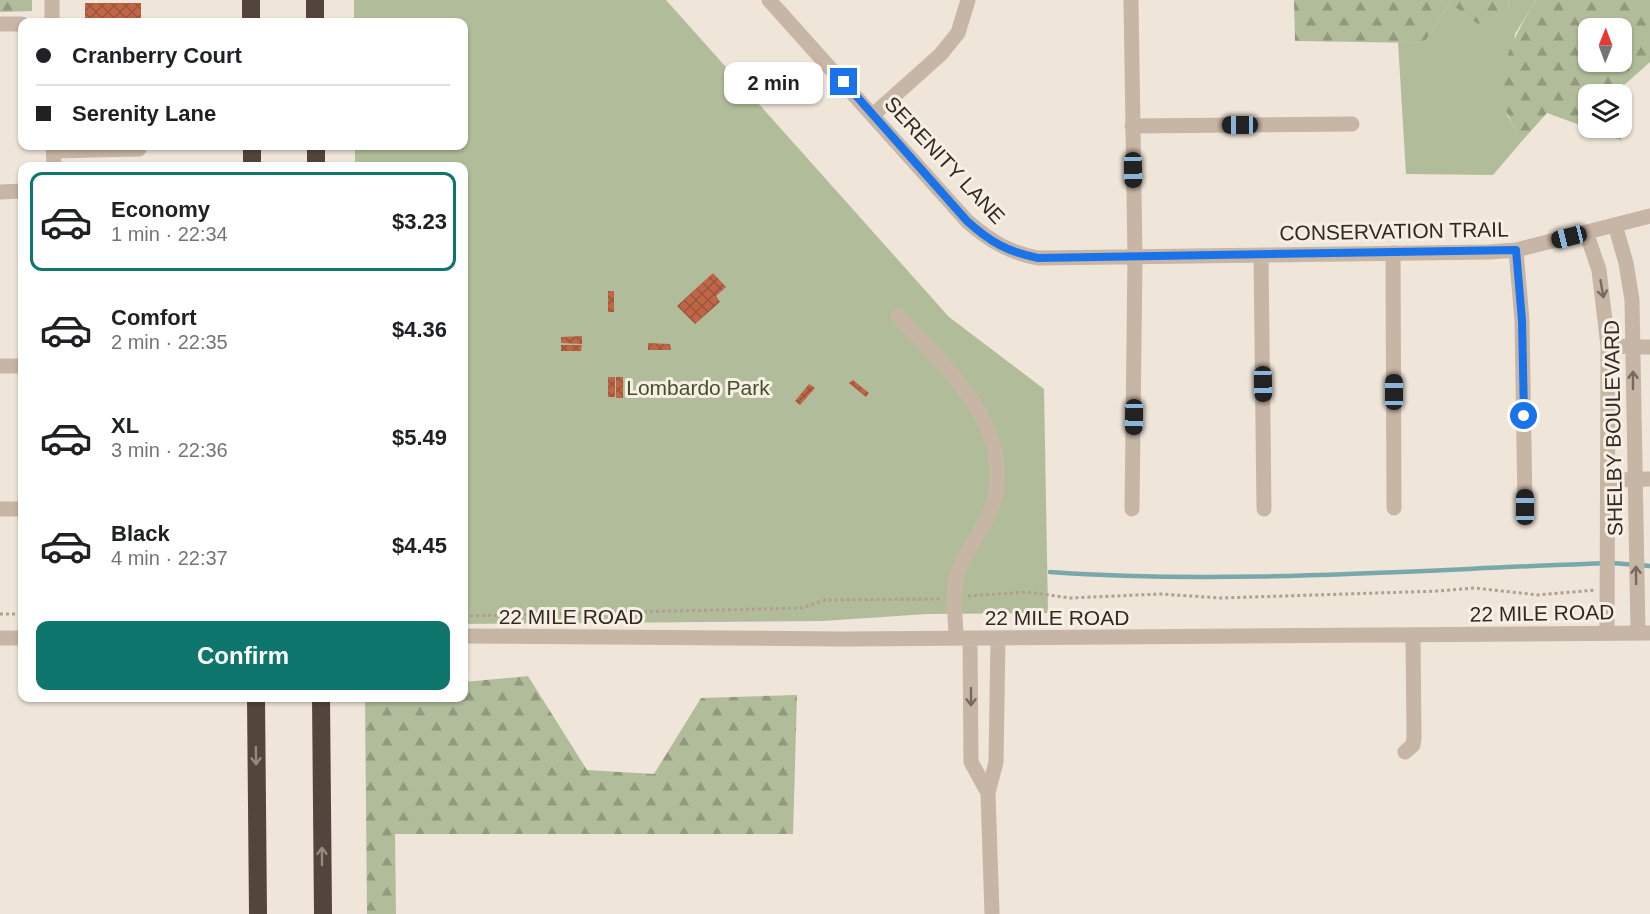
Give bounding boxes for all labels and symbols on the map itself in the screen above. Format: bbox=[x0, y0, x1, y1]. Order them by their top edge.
north arrow bbox=[1578, 18, 1632, 72]
callout: 2 min bbox=[724, 61, 823, 103]
route end bbox=[830, 68, 857, 95]
street label: SERENITY LANE bbox=[880, 92, 1010, 228]
car bbox=[1222, 116, 1258, 134]
car bbox=[1124, 152, 1142, 188]
street label: CONSERVATION TRAIL bbox=[1279, 217, 1509, 245]
car bbox=[1549, 224, 1589, 250]
one-way arrow bbox=[1597, 278, 1608, 298]
street label: SHELBY BOULEVARD bbox=[1600, 320, 1626, 536]
car bbox=[1254, 366, 1272, 402]
one-way arrow bbox=[1628, 370, 1639, 390]
car bbox=[1385, 374, 1403, 410]
park label: Lombardo Park bbox=[626, 376, 770, 399]
car bbox=[1125, 399, 1143, 435]
route start bbox=[1510, 402, 1537, 429]
car bbox=[1516, 489, 1534, 525]
one-way arrow bbox=[1631, 565, 1642, 585]
street label: 22 MILE ROAD bbox=[1469, 600, 1615, 626]
street label: 22 MILE ROAD bbox=[499, 605, 643, 628]
street label: 22 MILE ROAD bbox=[985, 606, 1129, 629]
one-way arrow bbox=[965, 686, 977, 706]
one-way arrow bbox=[250, 745, 262, 765]
one-way arrow bbox=[316, 846, 328, 866]

